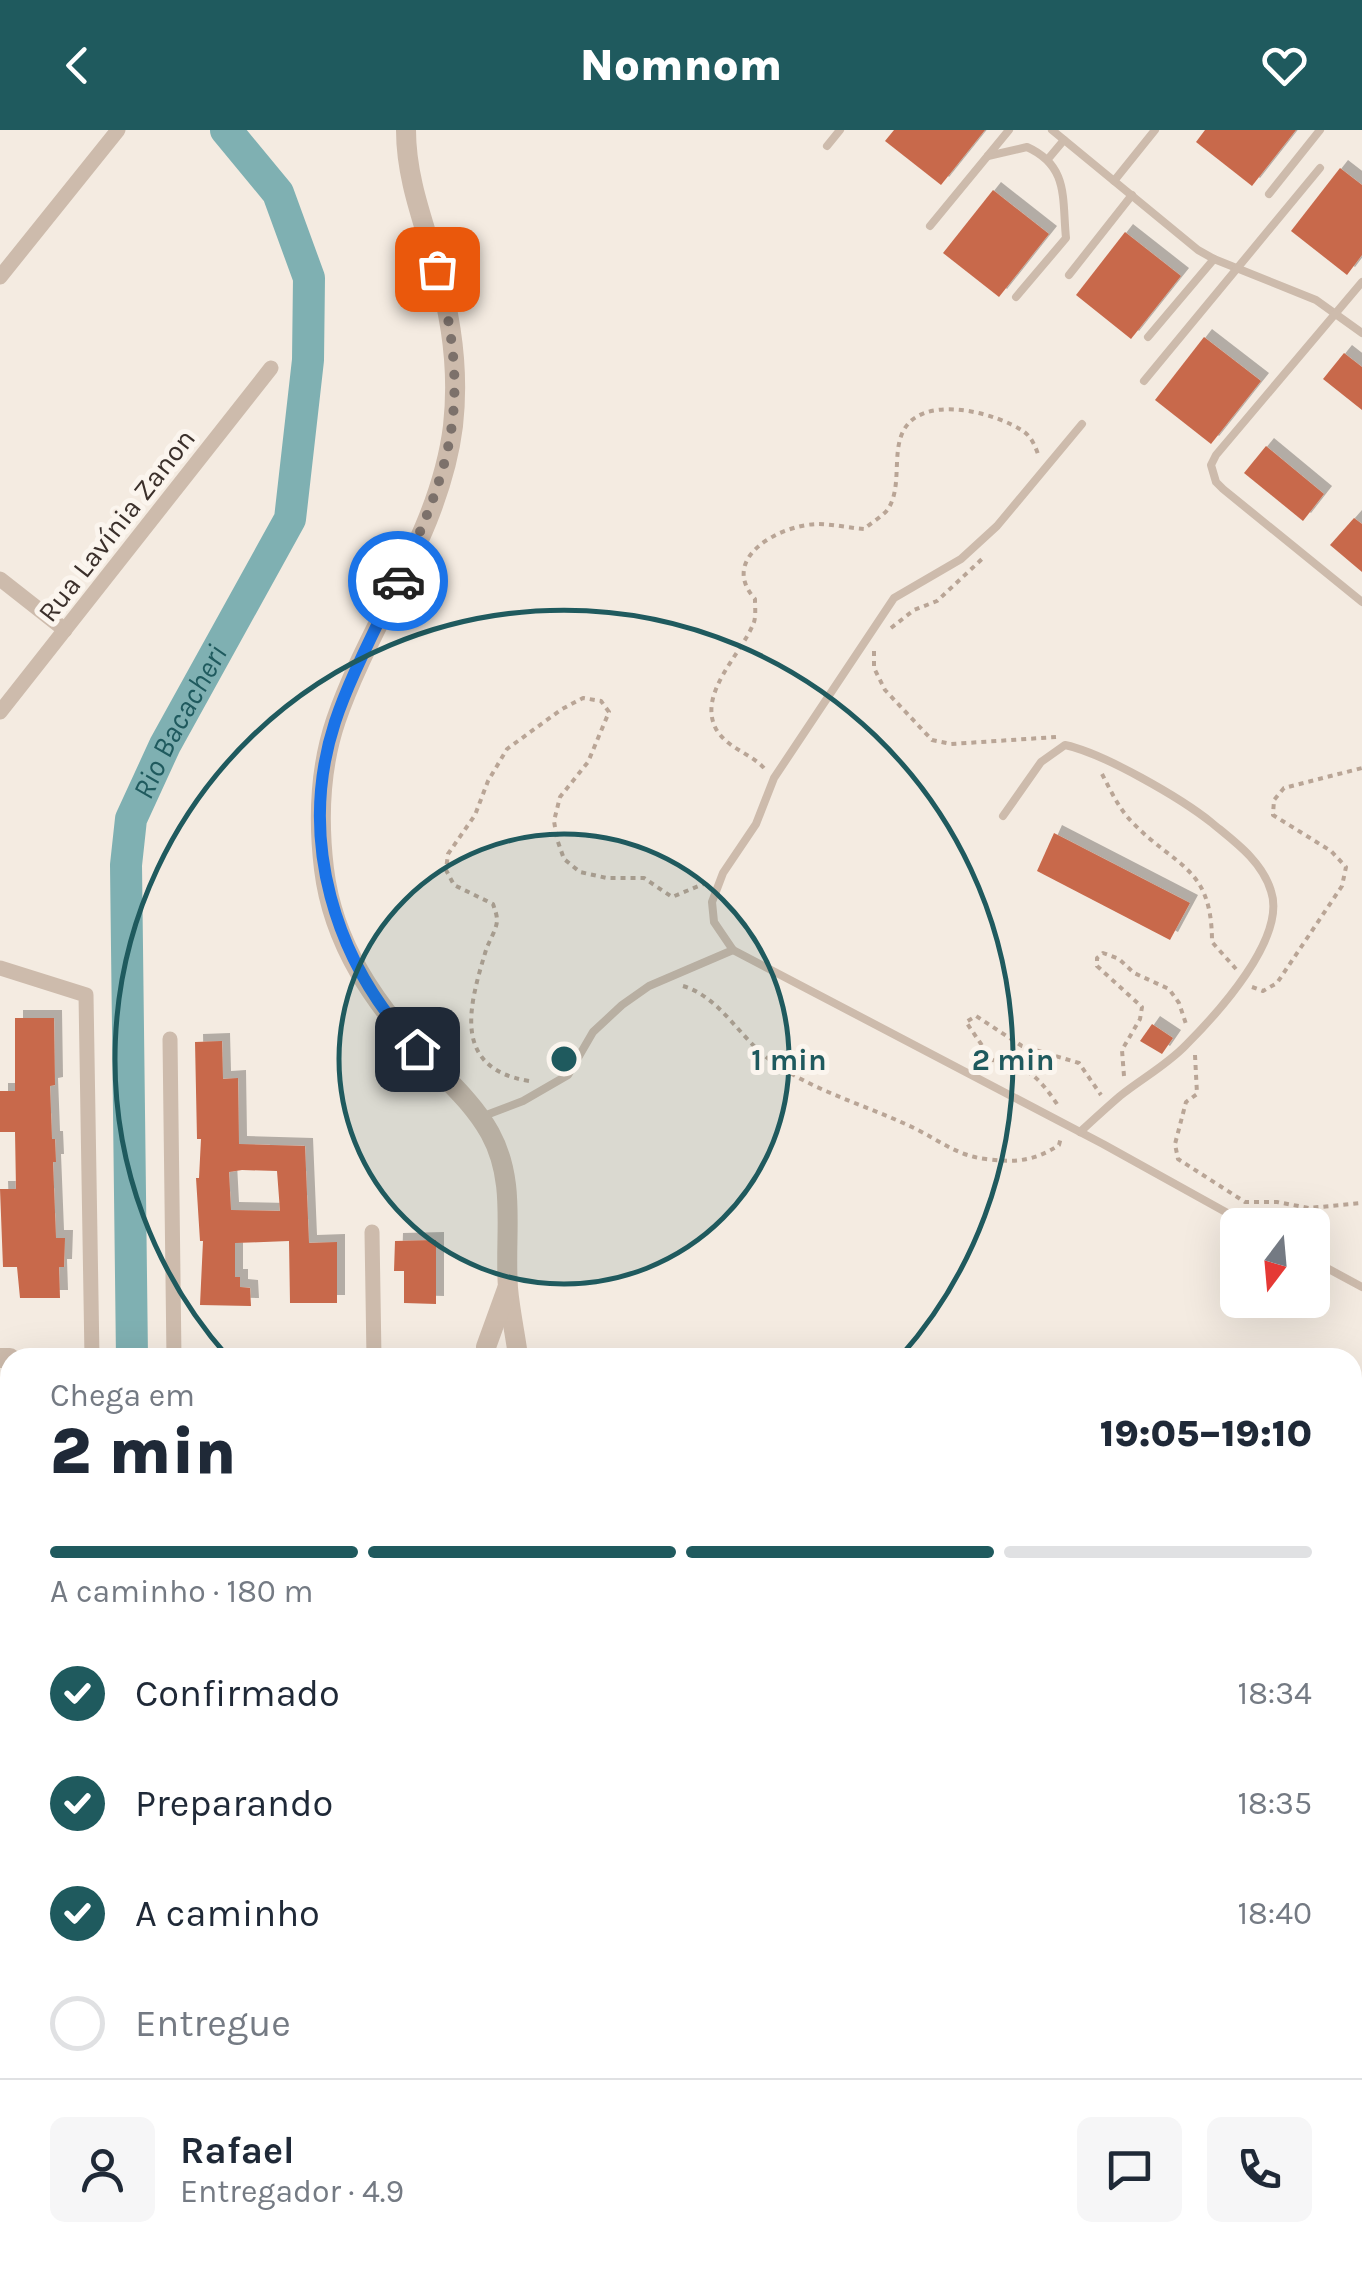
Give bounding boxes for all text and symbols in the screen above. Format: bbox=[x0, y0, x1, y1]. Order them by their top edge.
icon: back bbox=[50, 38, 105, 93]
icon: heart bbox=[1257, 38, 1312, 93]
text: Nomnom bbox=[580, 39, 782, 91]
pin bbox=[395, 227, 480, 312]
icon: bag bbox=[410, 242, 465, 297]
street label: Rua Lavínia Zanon bbox=[31, 422, 202, 628]
courier bbox=[348, 531, 448, 631]
icon: car bbox=[371, 554, 426, 609]
water label: Rio Bacacheri bbox=[125, 638, 235, 805]
pin bbox=[375, 1007, 460, 1092]
icon: home bbox=[390, 1022, 445, 1077]
centre of rings bbox=[546, 1041, 582, 1077]
text: 1 min bbox=[751, 1042, 827, 1078]
text: 2 min bbox=[972, 1042, 1054, 1078]
north arrow bbox=[1220, 1208, 1330, 1318]
map controls bbox=[1220, 1208, 1330, 1318]
text: Chega em bbox=[50, 1377, 195, 1414]
text: 19:05–19:10 bbox=[1100, 1411, 1312, 1456]
text: 2 min bbox=[50, 1413, 236, 1489]
text: A caminho · 180 m bbox=[50, 1573, 313, 1610]
icon: check bbox=[50, 1666, 105, 1721]
text: Confirmado bbox=[135, 1671, 340, 1716]
text: 18:34 bbox=[1238, 1675, 1312, 1712]
icon: check bbox=[50, 1776, 105, 1831]
text: Preparando bbox=[135, 1781, 333, 1826]
text: 18:35 bbox=[1237, 1785, 1312, 1822]
icon: check bbox=[50, 1886, 105, 1941]
text: A caminho bbox=[135, 1891, 320, 1936]
text: 18:40 bbox=[1238, 1895, 1312, 1932]
text: Entregue bbox=[135, 2001, 291, 2046]
button: person bbox=[50, 2117, 155, 2222]
button: chat bbox=[1077, 2117, 1182, 2222]
button: phone bbox=[1207, 2117, 1312, 2222]
text: Rafael bbox=[180, 2128, 295, 2173]
text: Entregador · 4.9 bbox=[180, 2173, 404, 2210]

